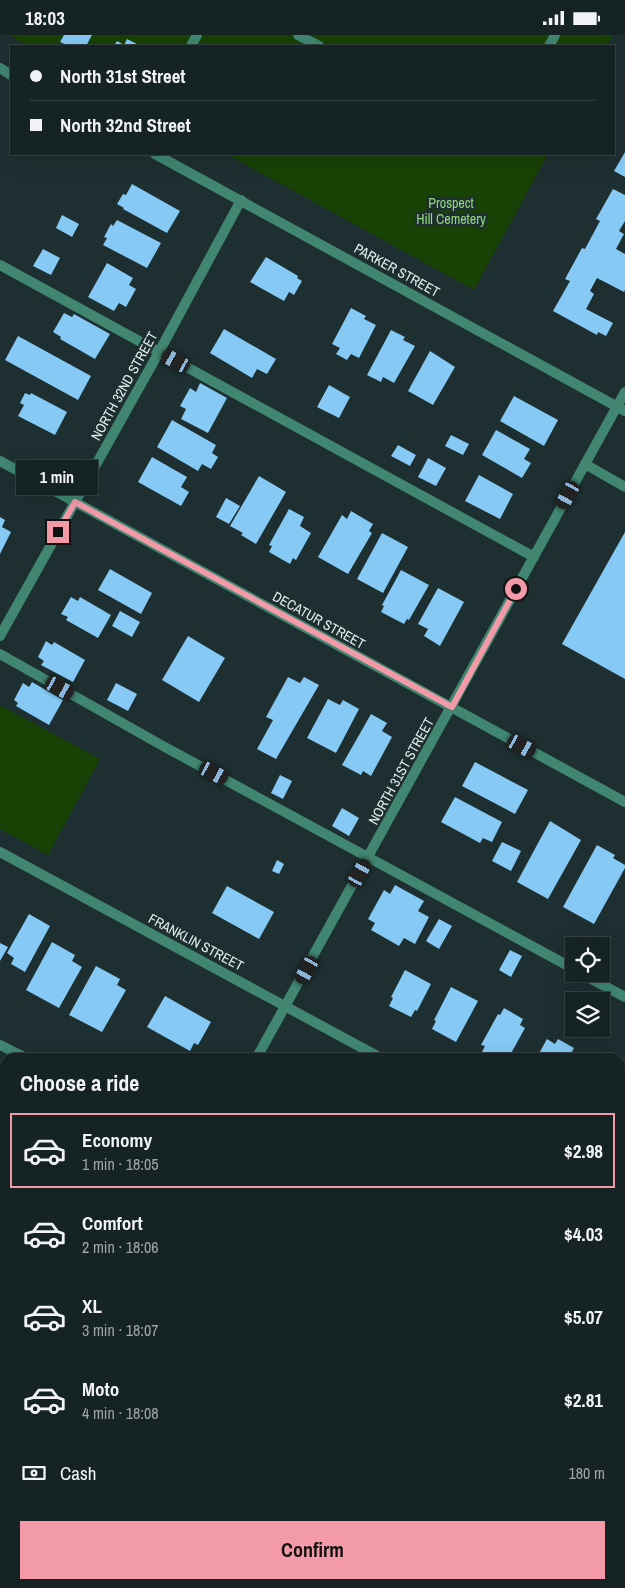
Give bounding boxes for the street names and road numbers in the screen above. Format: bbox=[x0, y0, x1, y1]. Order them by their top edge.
street label: PARKER STREET bbox=[351, 239, 443, 301]
street label: NORTH 32ND STREET bbox=[87, 328, 161, 444]
street label: DECATUR STREET bbox=[270, 587, 368, 653]
street label: NORTH 31ST STREET bbox=[364, 714, 438, 828]
street label: FRANKLIN STREET bbox=[145, 909, 247, 975]

